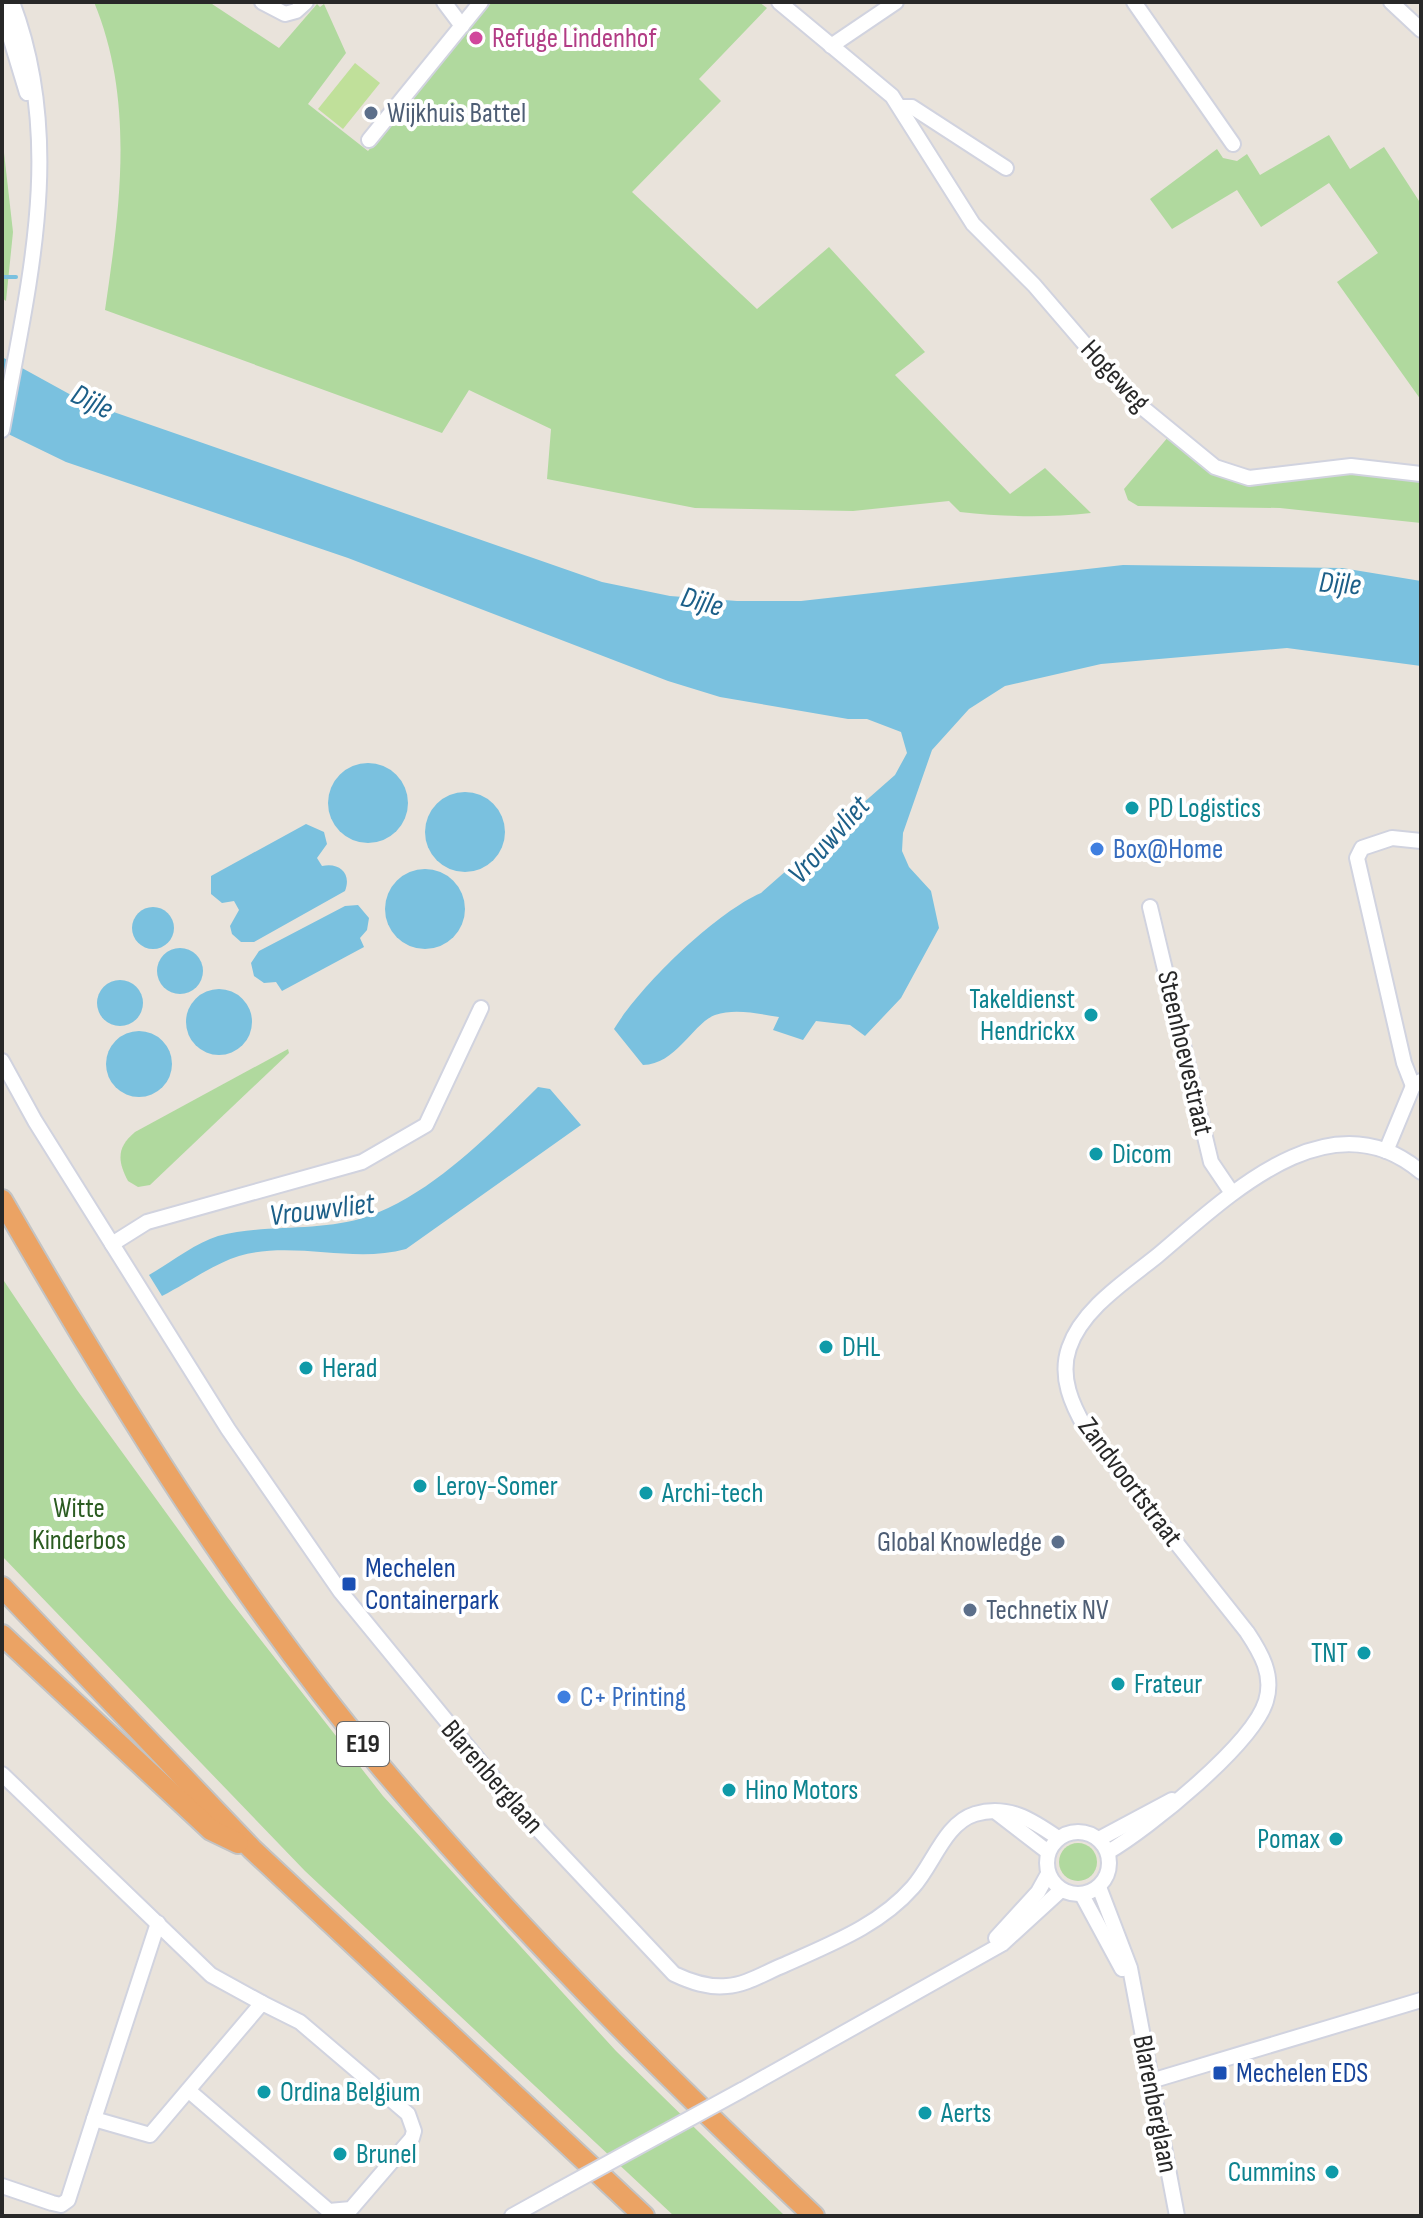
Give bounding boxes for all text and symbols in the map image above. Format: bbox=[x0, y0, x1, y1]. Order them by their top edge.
place label: Refuge Lindenhof bbox=[492, 22, 657, 55]
marker: Refuge Lindenhof bbox=[467, 29, 485, 47]
place label: Wijkhuis Battel bbox=[387, 97, 526, 130]
marker: Wijkhuis Battel bbox=[362, 104, 380, 122]
street label: Hogeweg bbox=[1074, 333, 1156, 419]
water label: Dijle bbox=[65, 377, 119, 428]
water label: Dijle bbox=[1318, 565, 1363, 603]
water label: Dijle bbox=[677, 579, 727, 625]
water label: Vrouwvliet bbox=[780, 788, 878, 891]
place label: PD Logistics bbox=[1148, 792, 1261, 825]
marker: PD Logistics bbox=[1123, 799, 1141, 817]
place label: Box@Home bbox=[1113, 833, 1223, 866]
marker: Box@Home bbox=[1088, 840, 1106, 858]
street label: Steenhoevestraat bbox=[1150, 968, 1220, 1138]
place label: Takeldienst Hendrickx bbox=[969, 983, 1075, 1048]
marker: Takeldienst Hendrickx bbox=[1082, 1006, 1100, 1024]
place label: Dicom bbox=[1112, 1138, 1172, 1171]
marker: Dicom bbox=[1087, 1145, 1105, 1163]
water label: Vrouwvliet bbox=[267, 1186, 378, 1234]
place label: DHL bbox=[842, 1331, 880, 1364]
marker: DHL bbox=[817, 1338, 835, 1356]
place label: Herad bbox=[322, 1352, 378, 1385]
marker: Herad bbox=[297, 1359, 315, 1377]
street label: Zandvoortstraat bbox=[1071, 1411, 1189, 1553]
place label: Leroy-Somer bbox=[436, 1470, 558, 1503]
marker: Leroy-Somer bbox=[411, 1477, 429, 1495]
place label: Archi-tech bbox=[661, 1477, 764, 1510]
marker: Archi-tech bbox=[637, 1484, 655, 1502]
park label: Witte Kinderbos bbox=[32, 1492, 126, 1557]
place label: Global Knowledge bbox=[877, 1526, 1042, 1559]
marker: Global Knowledge bbox=[1049, 1533, 1067, 1551]
place label: Mechelen Containerpark bbox=[365, 1552, 499, 1617]
marker: Mechelen Containerpark bbox=[340, 1575, 358, 1593]
place label: Technetix NV bbox=[986, 1594, 1109, 1627]
marker: Technetix NV bbox=[961, 1601, 979, 1619]
place label: TNT bbox=[1311, 1637, 1348, 1670]
marker: TNT bbox=[1355, 1644, 1373, 1662]
place label: Frateur bbox=[1134, 1668, 1202, 1701]
marker: Frateur bbox=[1109, 1675, 1127, 1693]
place label: C+ Printing bbox=[580, 1681, 686, 1714]
marker: C+ Printing bbox=[555, 1688, 573, 1706]
street label: Blarenberglaan bbox=[434, 1714, 550, 1840]
road number: E19 bbox=[337, 1722, 389, 1766]
place label: Hino Motors bbox=[745, 1774, 858, 1807]
marker: Hino Motors bbox=[720, 1781, 738, 1799]
place label: Pomax bbox=[1257, 1823, 1320, 1856]
marker: Pomax bbox=[1327, 1830, 1345, 1848]
street label: Blarenberglaan bbox=[1126, 2032, 1184, 2176]
place label: Mechelen EDS bbox=[1236, 2057, 1368, 2090]
marker: Mechelen EDS bbox=[1211, 2064, 1229, 2082]
place label: Ordina Belgium bbox=[280, 2076, 420, 2109]
marker: Ordina Belgium bbox=[255, 2083, 273, 2101]
place label: Aerts bbox=[940, 2097, 991, 2130]
marker: Aerts bbox=[916, 2104, 934, 2122]
place label: Brunel bbox=[356, 2138, 417, 2171]
marker: Brunel bbox=[331, 2145, 349, 2163]
place label: Cummins bbox=[1228, 2156, 1316, 2189]
marker: Cummins bbox=[1323, 2163, 1341, 2181]

